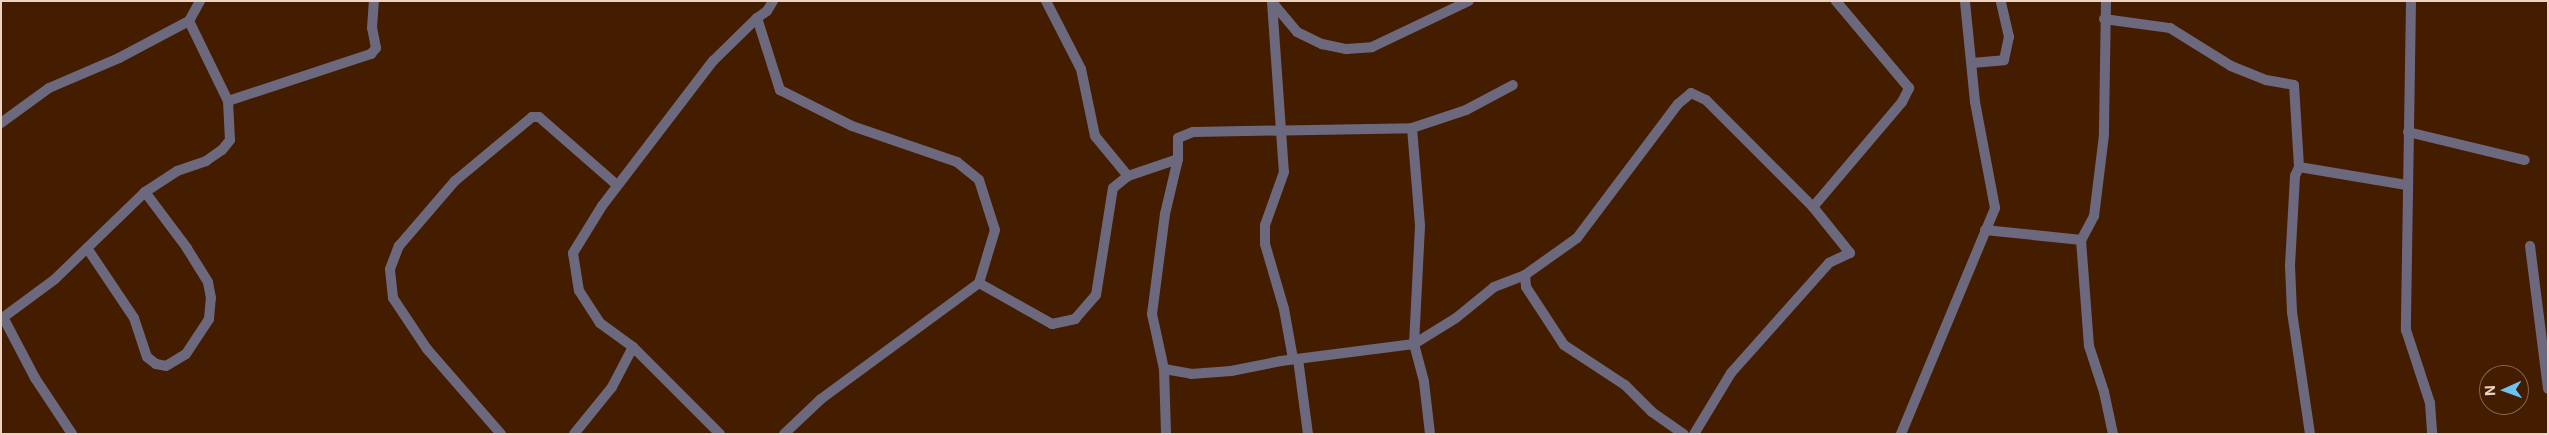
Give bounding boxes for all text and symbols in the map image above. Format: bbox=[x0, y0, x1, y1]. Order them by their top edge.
north arrow bbox=[2479, 365, 2529, 415]
text: N bbox=[2481, 385, 2498, 396]

